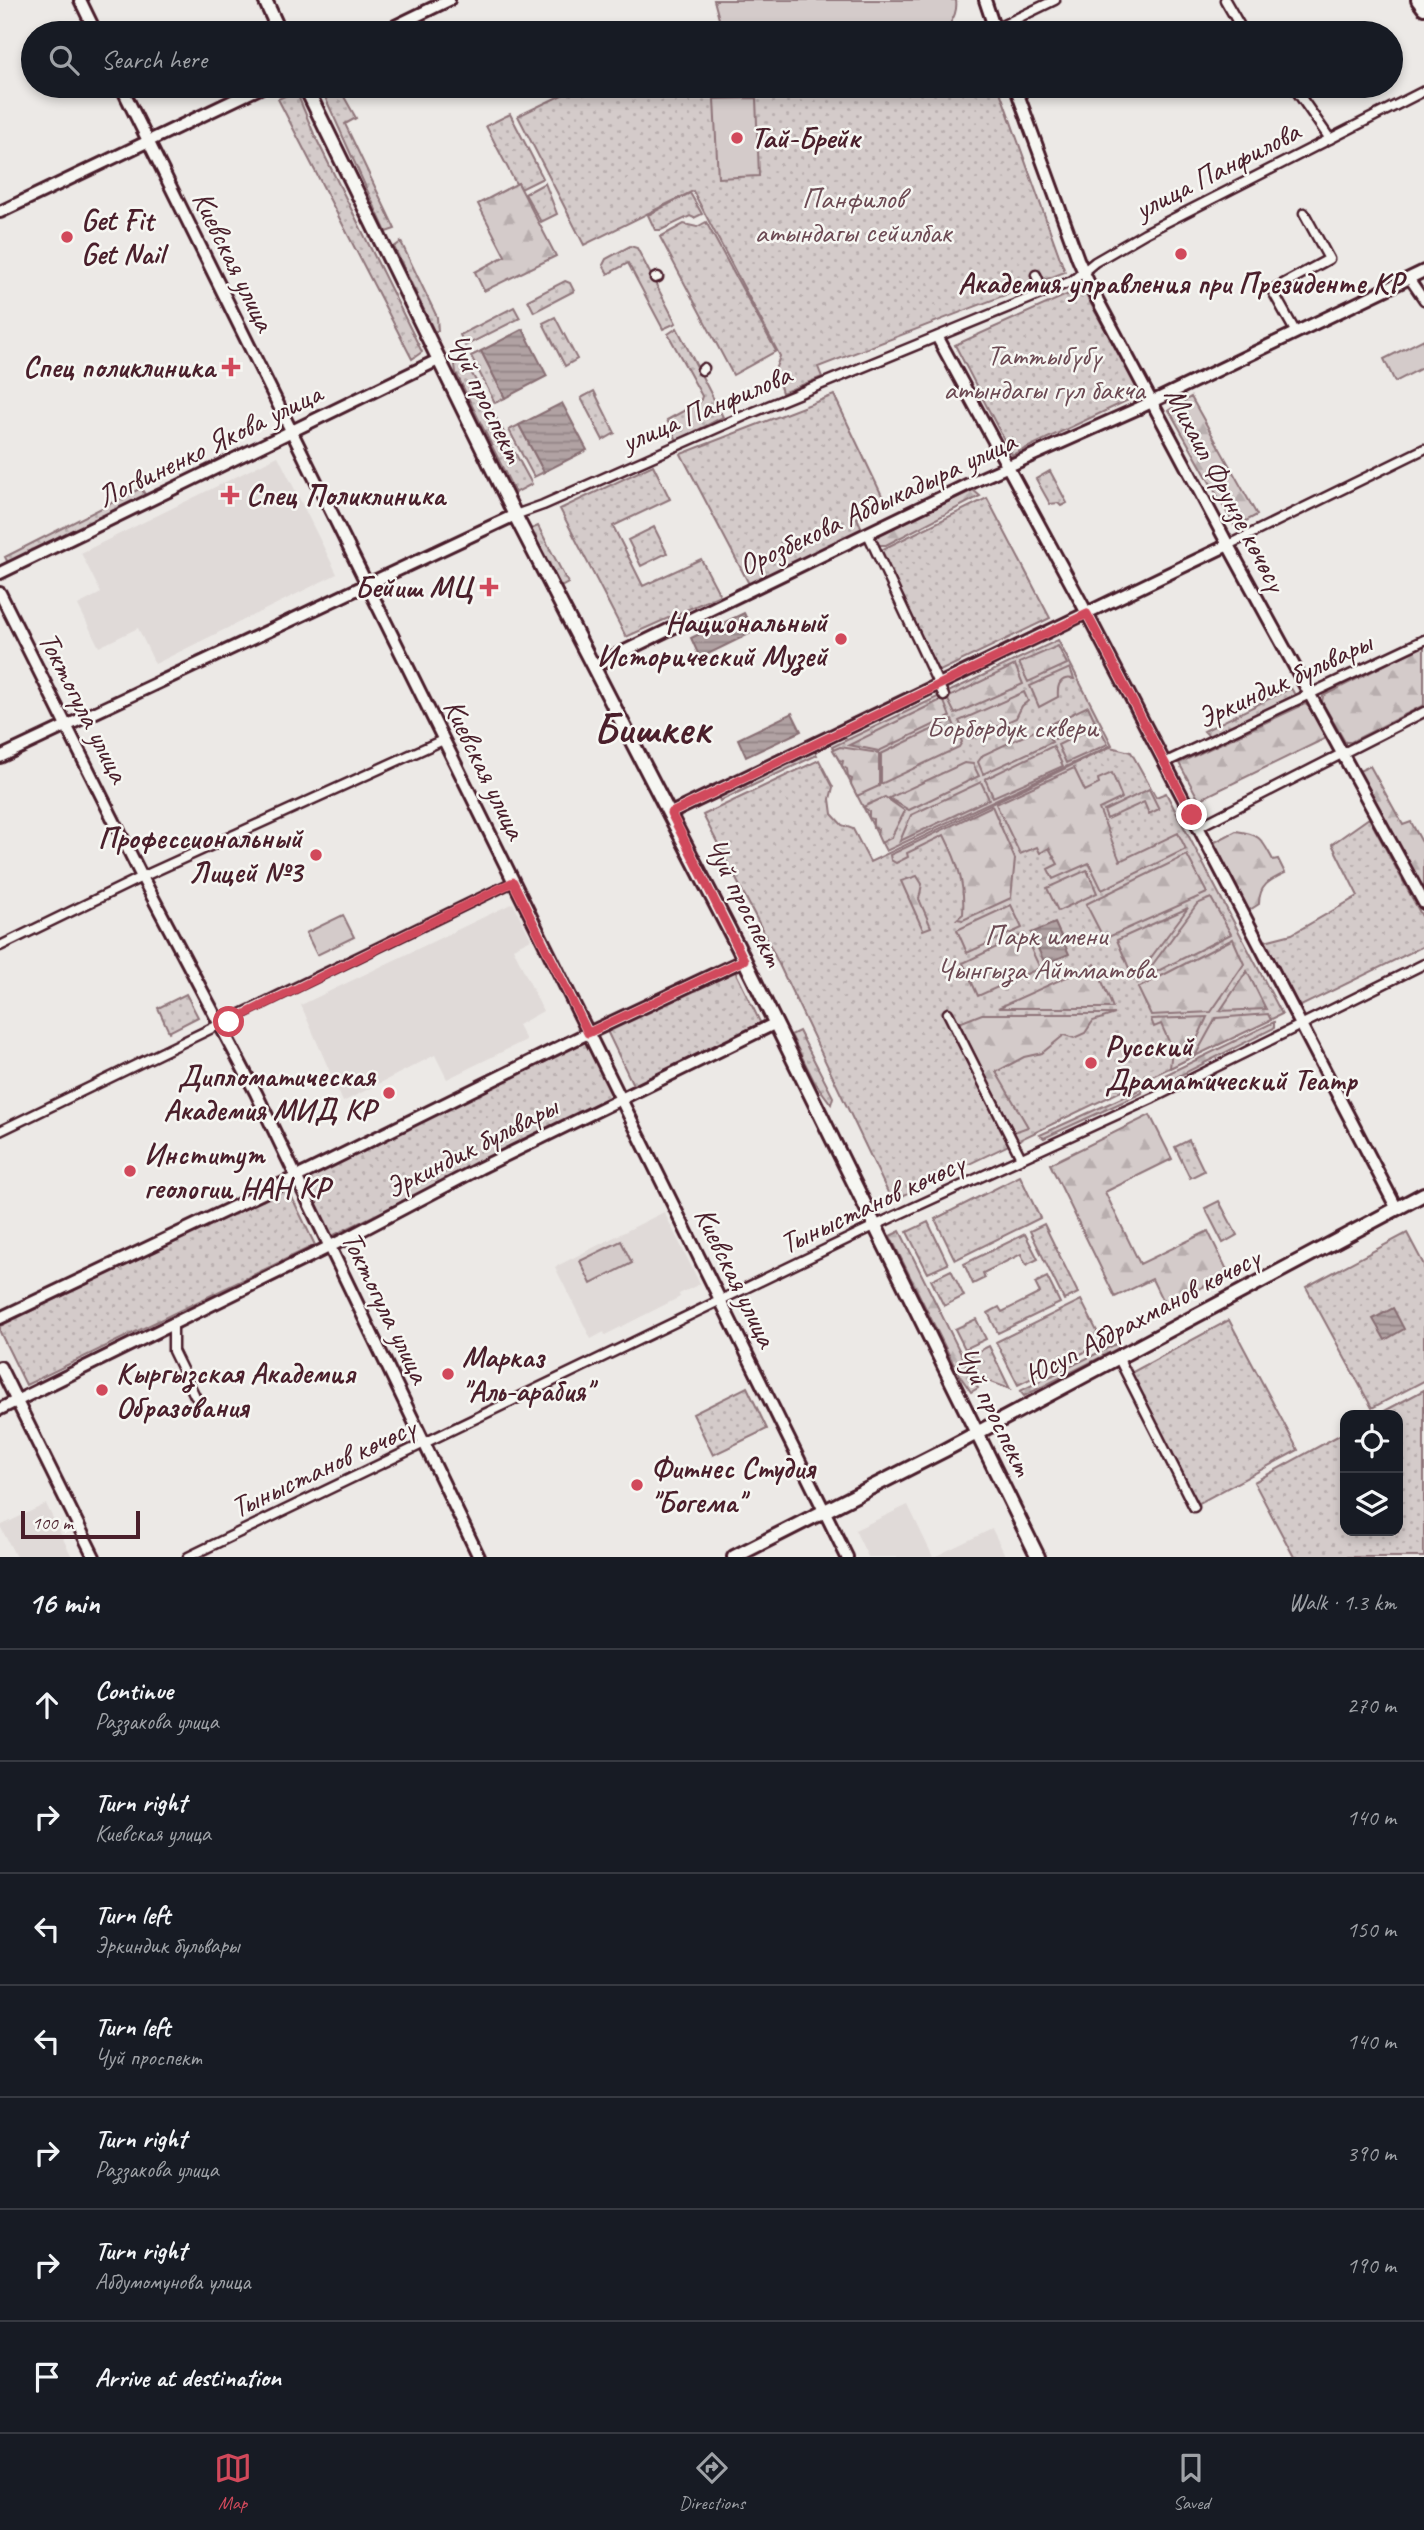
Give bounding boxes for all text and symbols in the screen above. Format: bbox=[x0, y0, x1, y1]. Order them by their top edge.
search box bbox=[21, 21, 1403, 98]
icon: search bbox=[45, 41, 83, 79]
text: Search here bbox=[101, 43, 207, 76]
street label: улица Панфилова bbox=[1126, 111, 1308, 229]
place label: Тай-Брейк bbox=[751, 119, 862, 157]
marker: Тай-Брейк bbox=[729, 130, 745, 146]
park label: Панфилов атындагы сейилбак bbox=[755, 179, 953, 251]
street label: Киевская улица bbox=[184, 185, 285, 339]
place label: Get Fit Get Nail bbox=[81, 201, 169, 273]
marker: Get Fit Get Nail bbox=[59, 229, 75, 245]
marker: Академия управления при Президенте КР bbox=[1173, 246, 1189, 262]
place label: Академия управления при Президенте КР bbox=[958, 264, 1407, 303]
street label: Чуй проспект bbox=[438, 327, 534, 470]
park label: Таттыбүбү атындагы гүл бакча bbox=[943, 336, 1147, 408]
place label: Спец поликлиника bbox=[23, 348, 218, 386]
street label: улица Панфилова bbox=[614, 355, 798, 462]
marker: Спец поликлиника bbox=[221, 357, 241, 377]
street label: Логвиненко Якова улица bbox=[90, 373, 330, 516]
street label: Михаил Фрунзе көчөсү bbox=[1156, 380, 1297, 600]
street label: Орозбекова Абдыкадыра улица bbox=[732, 421, 1023, 584]
place label: Спец Поликлиника bbox=[246, 476, 448, 514]
marker: Спец Поликлиника bbox=[220, 485, 240, 505]
place label: Бейиш МЦ bbox=[355, 568, 475, 606]
marker: Бейиш МЦ bbox=[479, 577, 499, 597]
place label: Национальный Исторический Музей bbox=[597, 603, 829, 676]
street label: Эркиндик бульвары bbox=[1191, 622, 1379, 737]
street label: Токтогула улица bbox=[30, 625, 139, 790]
marker: Национальный Исторический Музей bbox=[833, 631, 849, 647]
street label: Киевская улица bbox=[435, 693, 536, 847]
district label: Бишкек bbox=[593, 701, 714, 756]
park label: Борбордук сквери bbox=[926, 708, 1099, 746]
route end bbox=[1176, 799, 1207, 830]
place label: Профессиональный Лицей №3 bbox=[98, 819, 304, 891]
street label: Чуй проспект bbox=[696, 831, 794, 974]
marker: Профессиональный Лицей №3 bbox=[308, 847, 324, 863]
park label: Парк имени Чынгыза Айтматова bbox=[937, 916, 1158, 988]
route start bbox=[213, 1006, 244, 1037]
place label: Русский Драматический Театр bbox=[1105, 1027, 1358, 1099]
marker: Русский Драматический Театр bbox=[1083, 1055, 1099, 1071]
place label: Дипломатическая Академия МИД КР bbox=[164, 1057, 380, 1129]
marker: Дипломатическая Академия МИД КР bbox=[381, 1085, 397, 1101]
street label: Эркиндик бульвары bbox=[378, 1086, 565, 1207]
place label: Институт геологии НАН КР bbox=[144, 1135, 334, 1207]
street label: Тыныстанов көчөсү bbox=[774, 1142, 973, 1262]
marker: Институт геологии НАН КР bbox=[122, 1163, 138, 1179]
street label: Киевская улица bbox=[686, 1201, 787, 1355]
street label: Токтогула улица bbox=[333, 1225, 440, 1391]
street label: Юсуп Абдрахманов көчөсү bbox=[1018, 1237, 1269, 1394]
place label: Марказ "Аль-арабия" bbox=[462, 1338, 599, 1410]
street label: Чуй проспект bbox=[947, 1340, 1043, 1483]
place label: Кыргызская Академия Образования bbox=[116, 1354, 357, 1426]
marker: Марказ "Аль-арабия" bbox=[440, 1366, 456, 1382]
marker: Кыргызская Академия Образования bbox=[94, 1382, 110, 1398]
street label: Тыныстанов көчөсү bbox=[225, 1406, 424, 1526]
map controls bbox=[1340, 1410, 1403, 1536]
button: locate bbox=[1340, 1410, 1403, 1473]
place label: Фитнес Студия "Богема" bbox=[651, 1449, 817, 1521]
button: layers bbox=[1340, 1473, 1403, 1536]
marker: Фитнес Студия "Богема" bbox=[629, 1477, 645, 1493]
scale bar bbox=[21, 1508, 140, 1540]
text: 100 m bbox=[32, 1511, 73, 1535]
text: 16 min bbox=[28, 1584, 100, 1622]
text: Walk · 1.3 km bbox=[1288, 1588, 1396, 1617]
text: Continue bbox=[95, 1674, 173, 1707]
icon: ahead bbox=[28, 1686, 66, 1724]
text: 270 m bbox=[1347, 1691, 1396, 1720]
text: Раззакова улица bbox=[95, 1707, 219, 1736]
text: Turn right bbox=[95, 1786, 186, 1819]
icon: right bbox=[28, 1798, 66, 1836]
text: 140 m bbox=[1347, 1803, 1396, 1832]
text: Киевская улица bbox=[95, 1819, 211, 1848]
text: Turn left bbox=[95, 1898, 170, 1931]
icon: left bbox=[28, 1910, 66, 1948]
text: 150 m bbox=[1347, 1915, 1396, 1944]
text: Эркиндик бульвары bbox=[95, 1931, 239, 1960]
text: Turn left bbox=[95, 2010, 170, 2043]
icon: left bbox=[28, 2022, 66, 2060]
text: 140 m bbox=[1347, 2027, 1396, 2056]
text: Чуй проспект bbox=[95, 2043, 202, 2072]
text: Turn right bbox=[95, 2122, 186, 2155]
icon: right bbox=[28, 2134, 66, 2172]
text: 390 m bbox=[1347, 2139, 1396, 2168]
text: Раззакова улица bbox=[95, 2155, 219, 2184]
text: Turn right bbox=[95, 2234, 186, 2267]
icon: right bbox=[28, 2246, 66, 2284]
text: 190 m bbox=[1347, 2251, 1396, 2280]
text: Абдумомунова улица bbox=[95, 2267, 250, 2296]
icon: arrive bbox=[28, 2358, 66, 2396]
text: Arrive at destination bbox=[95, 2361, 281, 2394]
tab: Map bbox=[214, 2449, 252, 2515]
tab: Directions bbox=[679, 2449, 745, 2515]
tab: Saved bbox=[1172, 2449, 1210, 2515]

